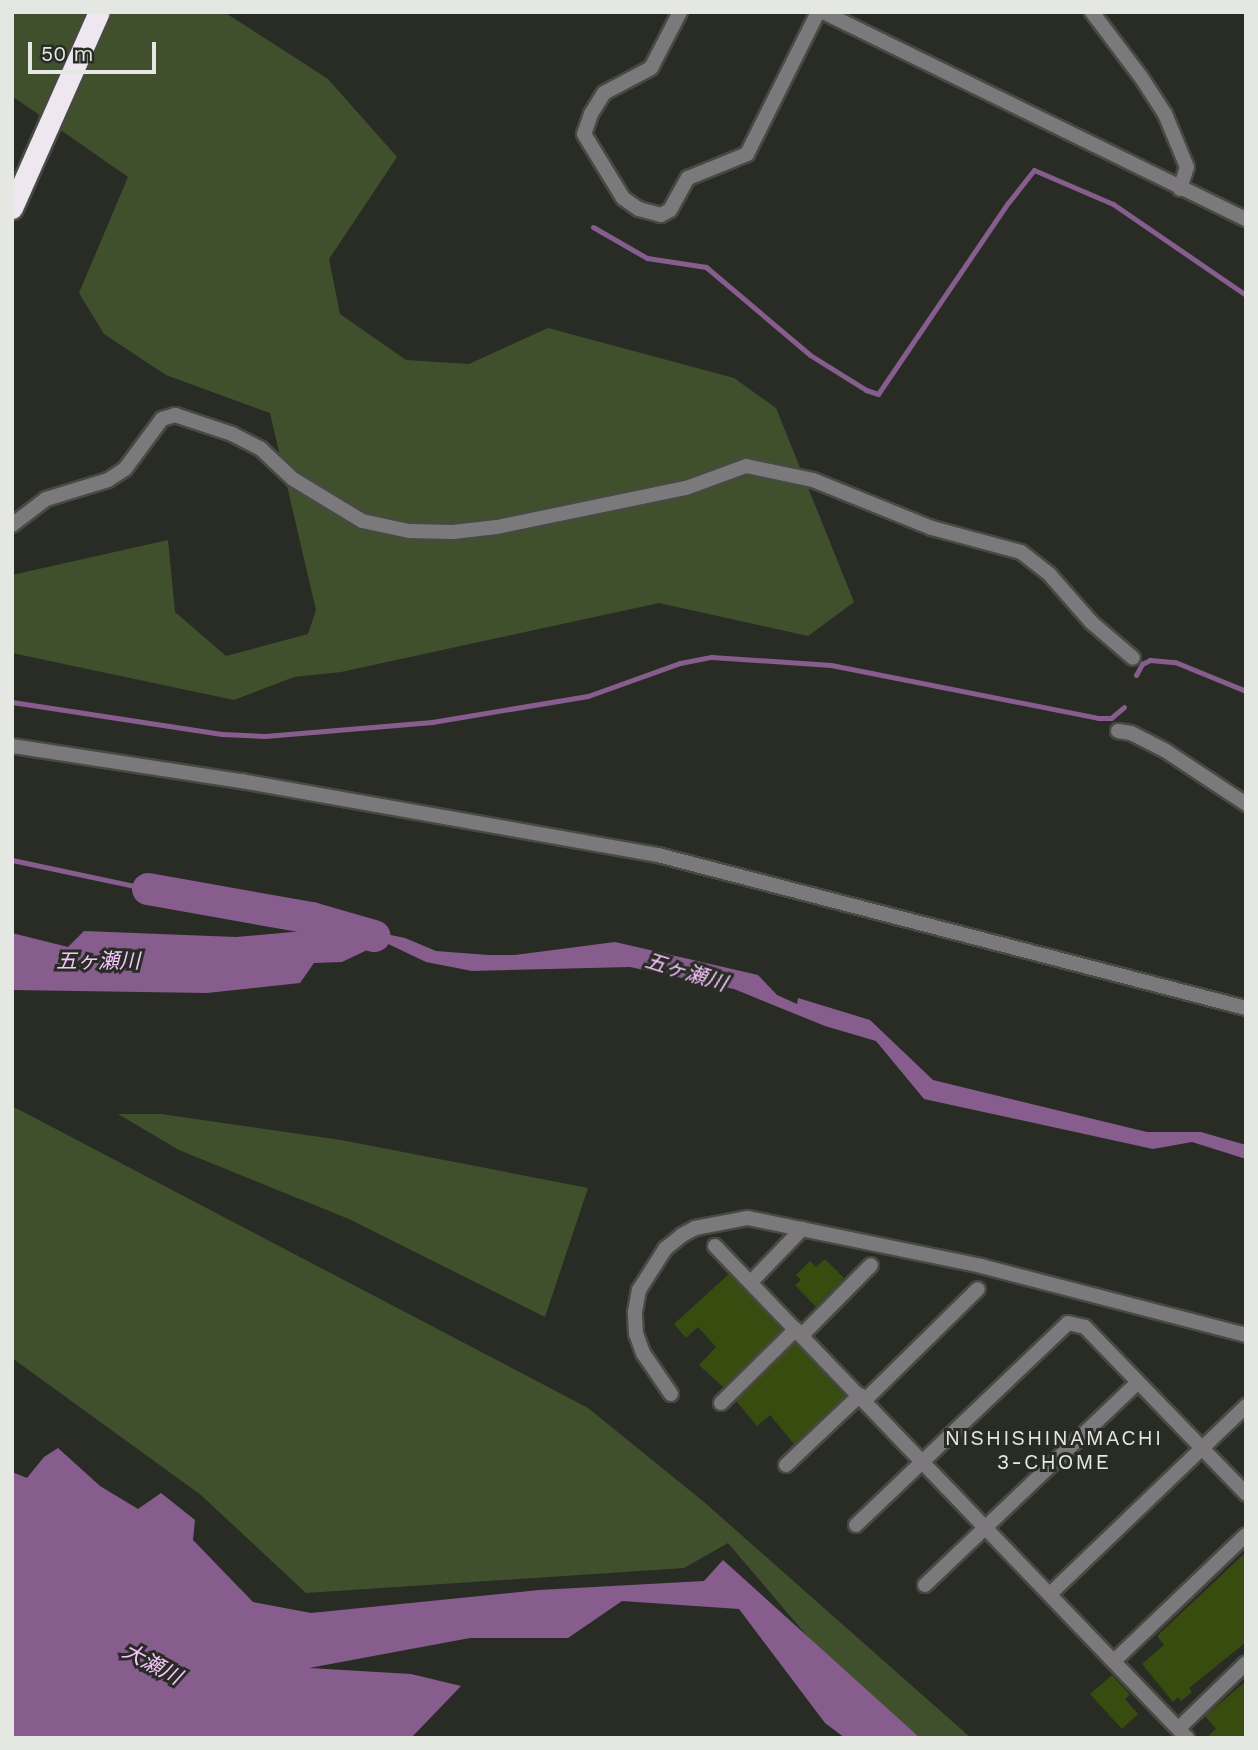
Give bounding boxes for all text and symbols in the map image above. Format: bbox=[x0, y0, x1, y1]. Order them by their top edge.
scale bar bbox=[32, 28, 159, 72]
text: 50 m bbox=[41, 41, 93, 66]
water label: 五ヶ瀬川 bbox=[56, 948, 140, 974]
water label: 五ヶ瀬川 bbox=[642, 948, 730, 996]
district label: NISHISHINAMACHI 3-CHOME bbox=[947, 1425, 1161, 1475]
water label: 大瀬川 bbox=[118, 1638, 186, 1690]

